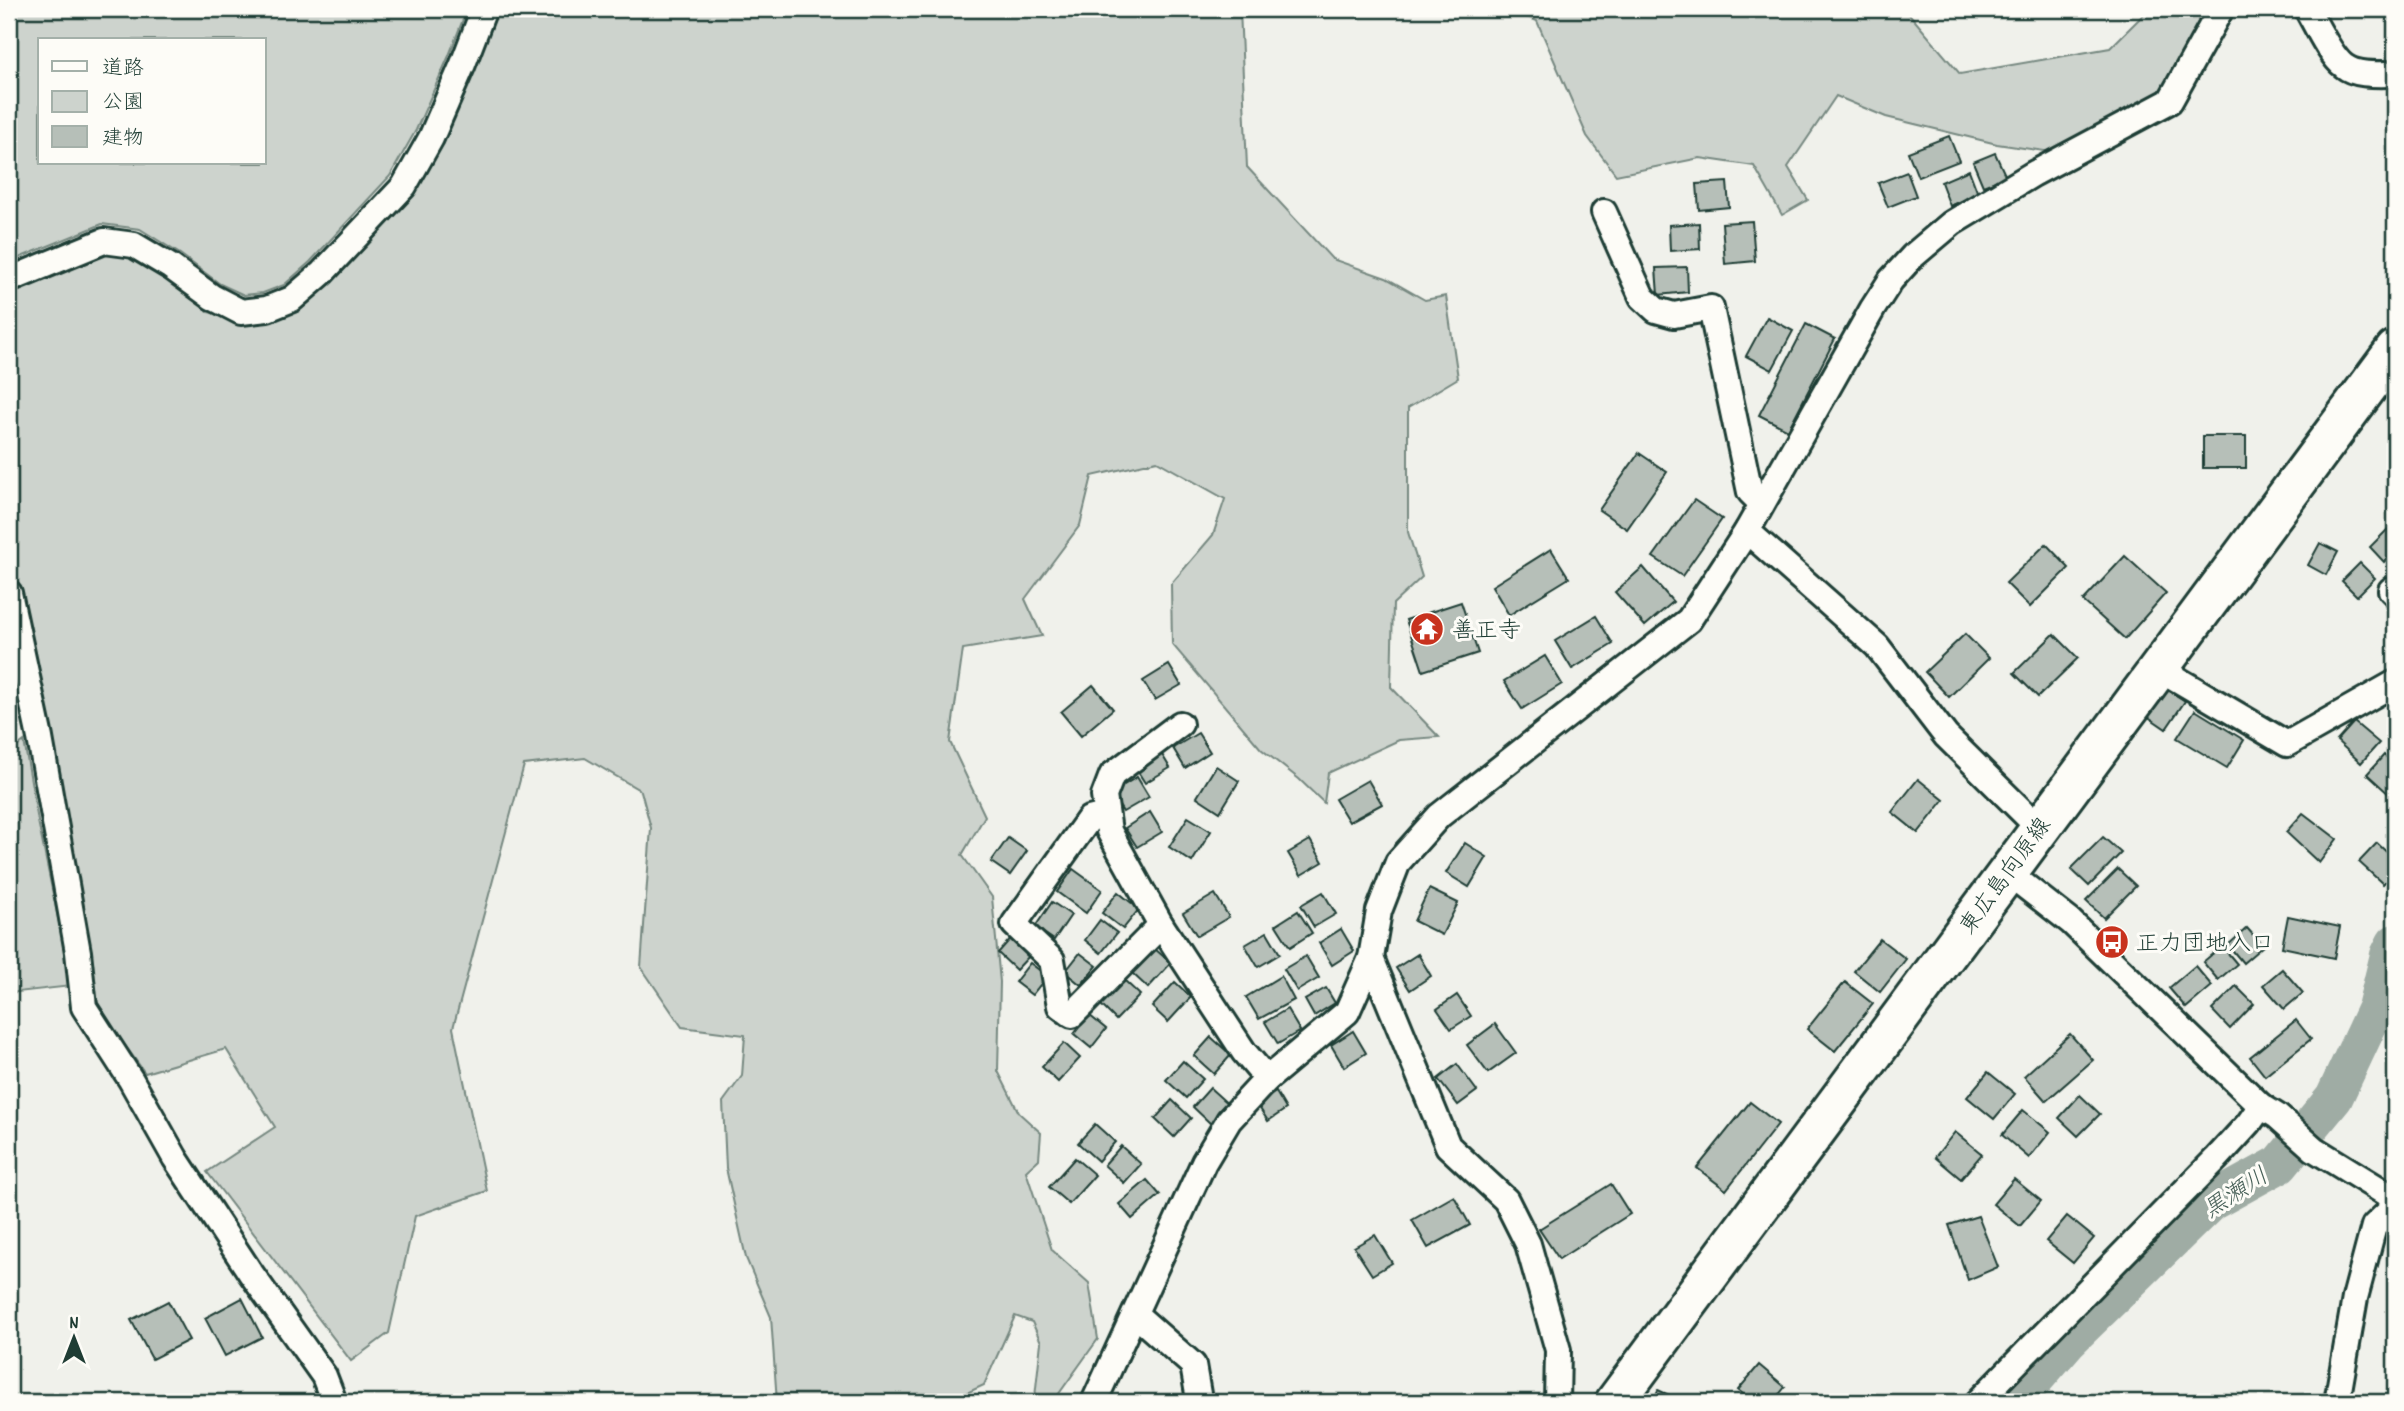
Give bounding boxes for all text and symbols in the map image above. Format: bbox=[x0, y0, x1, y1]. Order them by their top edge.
legend bbox=[38, 38, 266, 164]
text: 道路 bbox=[102, 55, 144, 85]
text: 公園 bbox=[102, 89, 144, 119]
text: 建物 bbox=[102, 125, 144, 155]
temple icon: 善正寺 bbox=[1408, 610, 1446, 648]
place label: 善正寺 bbox=[1452, 616, 1521, 649]
street label: 東広島向原線 bbox=[1953, 812, 2061, 943]
bus stop icon: 正力団地入口 bbox=[2093, 923, 2131, 961]
place label: 正力団地入口 bbox=[2136, 929, 2274, 962]
water label: 黒瀬川 bbox=[2197, 1161, 2276, 1228]
north arrow bbox=[38, 1302, 108, 1372]
text: N bbox=[69, 1311, 79, 1338]

